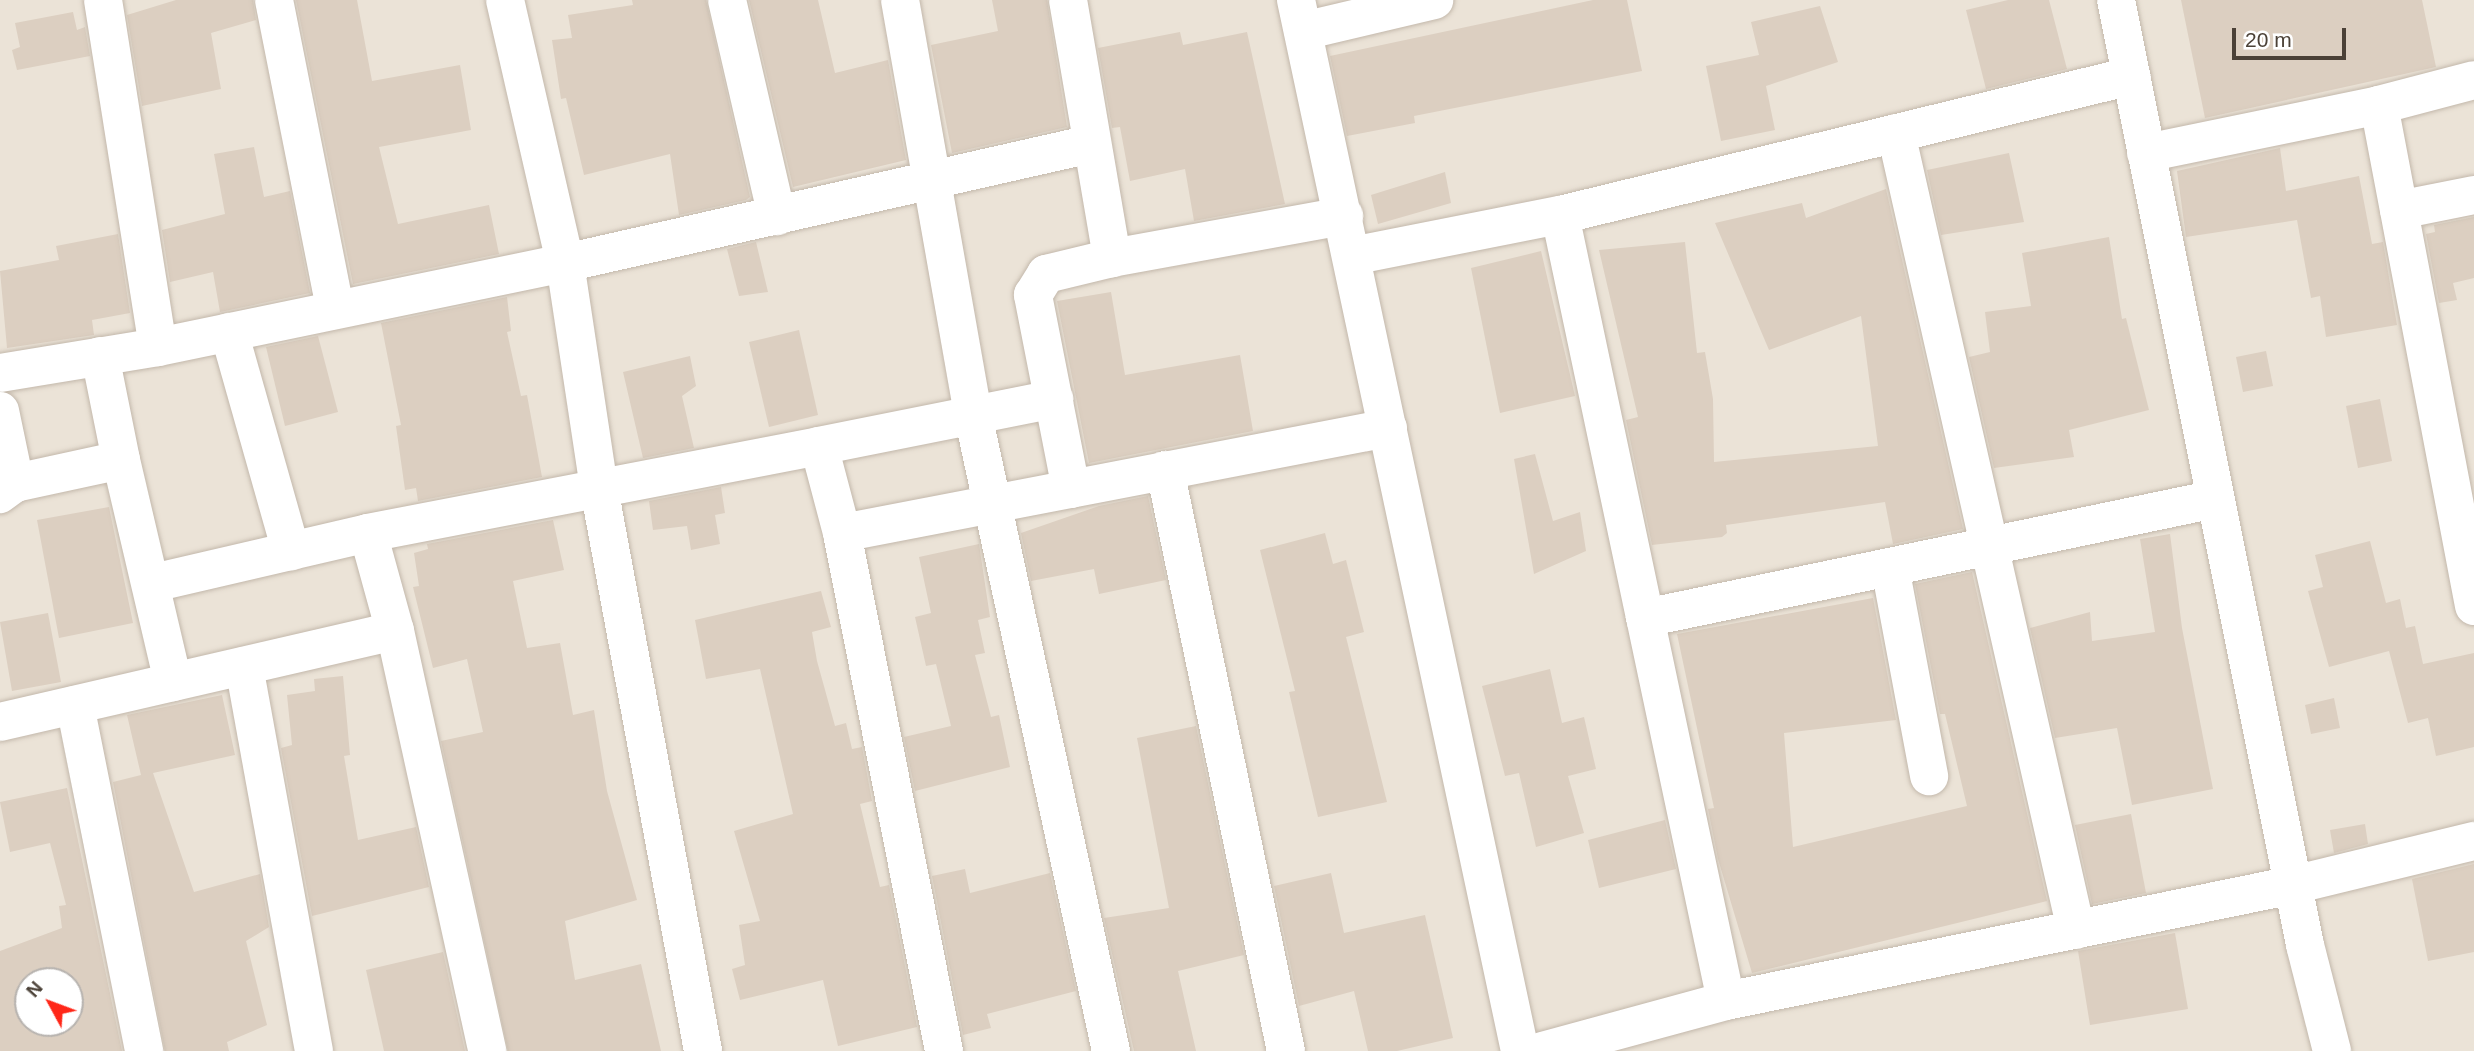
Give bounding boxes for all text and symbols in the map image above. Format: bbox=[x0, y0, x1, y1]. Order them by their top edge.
scale bar bbox=[2236, 14, 2350, 58]
text: 20 m bbox=[2245, 28, 2292, 51]
north arrow bbox=[14, 967, 84, 1037]
text: N bbox=[22, 977, 47, 1001]

